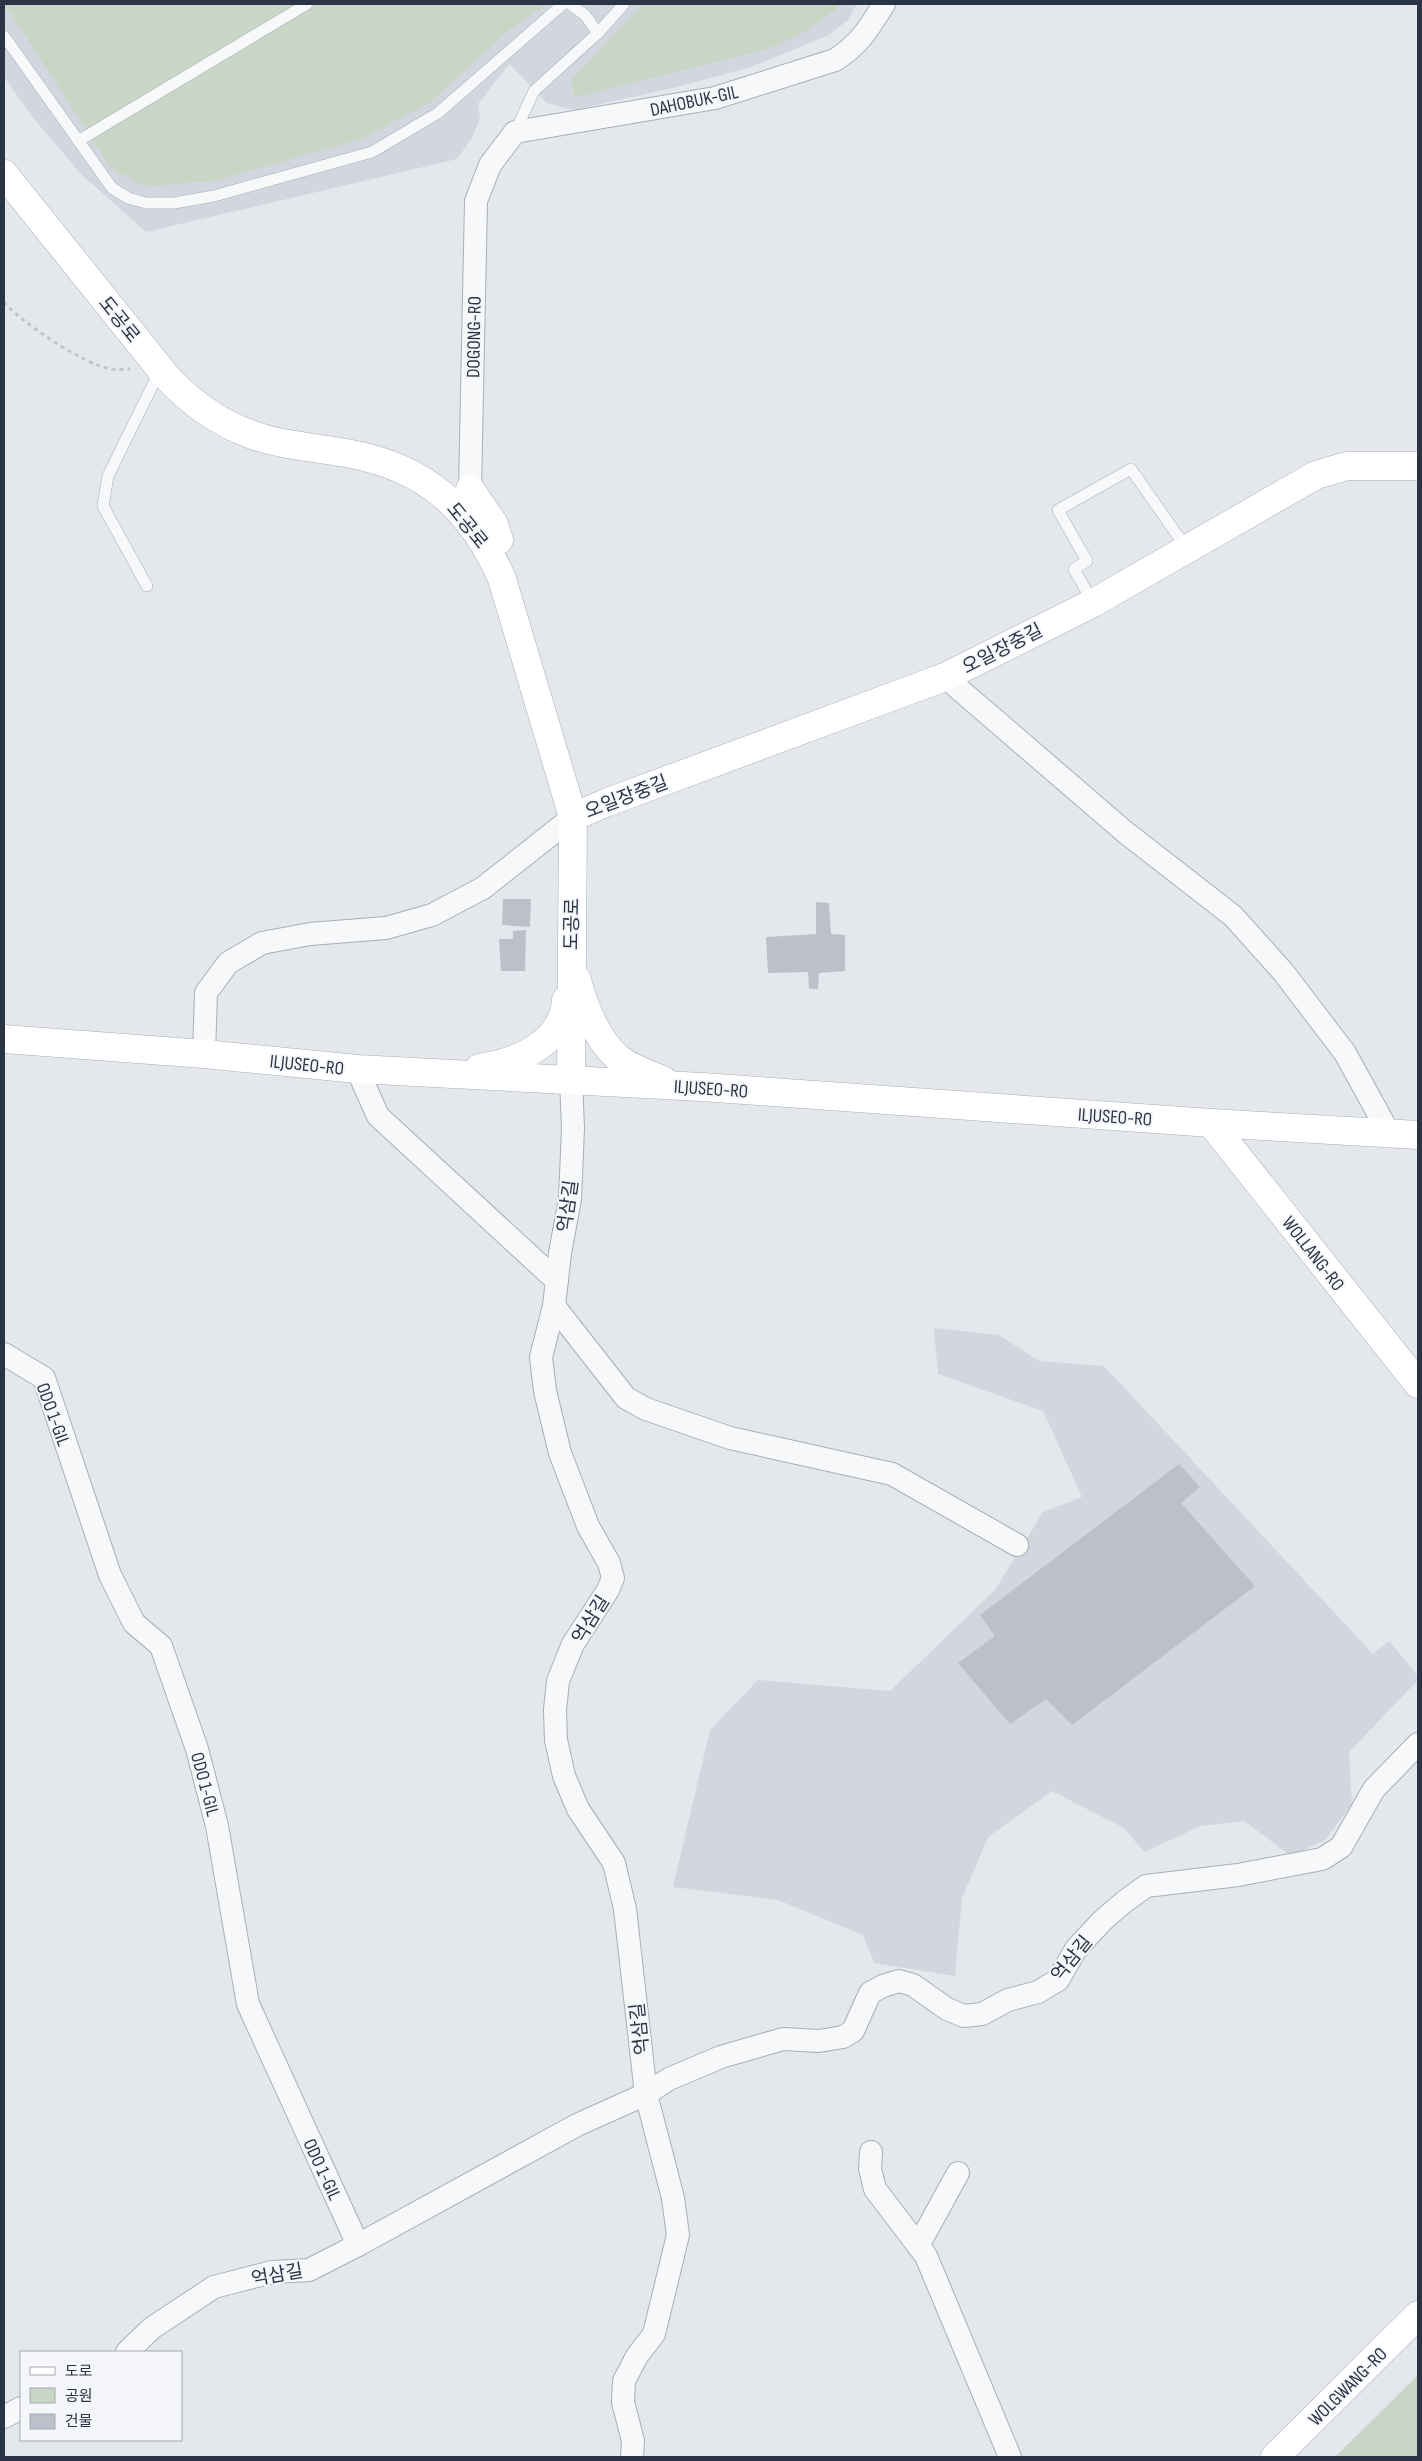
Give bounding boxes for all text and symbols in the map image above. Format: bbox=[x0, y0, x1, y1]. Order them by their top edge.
street label: DAHOBUK-GIL bbox=[648, 81, 740, 122]
street label: 도공로 bbox=[93, 292, 144, 348]
street label: DOGONG-RO bbox=[462, 296, 487, 378]
street label: 도공로 bbox=[441, 498, 492, 554]
street label: 오일장중길 bbox=[959, 619, 1047, 679]
street label: 오일장중길 bbox=[582, 771, 671, 824]
street label: 도공로 bbox=[561, 898, 584, 950]
street label: ILJUSEO-RO bbox=[269, 1050, 345, 1081]
street label: ILJUSEO-RO bbox=[673, 1075, 749, 1104]
street label: ILJUSEO-RO bbox=[1077, 1103, 1153, 1132]
street label: 억삼길 bbox=[553, 1179, 584, 1234]
street label: WOLLANG-RO bbox=[1277, 1212, 1349, 1296]
street label: ODO 1-GIL bbox=[31, 1380, 75, 1449]
street label: 억삼길 bbox=[568, 1591, 615, 1648]
street label: ODO 1-GIL bbox=[185, 1750, 224, 1819]
street label: 억삼길 bbox=[1047, 1931, 1098, 1987]
street label: 억삼길 bbox=[626, 2002, 655, 2056]
street label: ODO 1-GIL bbox=[297, 2135, 346, 2204]
street label: 억삼길 bbox=[249, 2260, 305, 2291]
street label: WOLGWANG-RO bbox=[1304, 2343, 1392, 2431]
legend bbox=[20, 2351, 182, 2441]
text: 도로 bbox=[65, 2362, 93, 2381]
text: 공원 bbox=[65, 2387, 93, 2406]
text: 건물 bbox=[65, 2412, 93, 2431]

